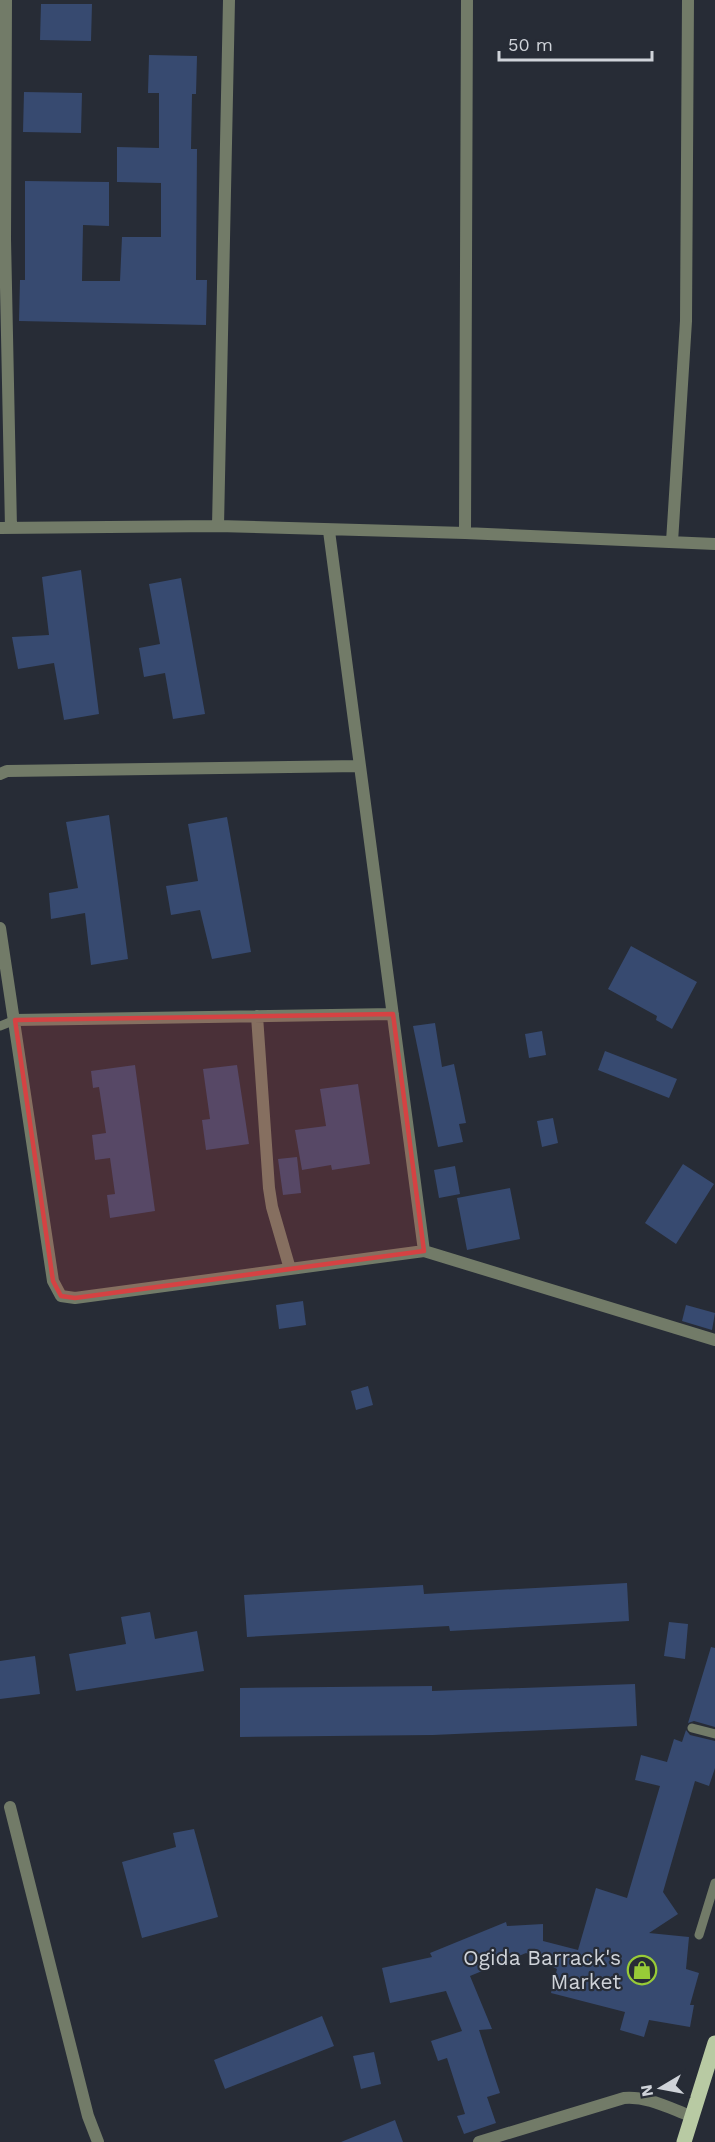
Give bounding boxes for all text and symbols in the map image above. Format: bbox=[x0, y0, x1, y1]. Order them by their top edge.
scale bar bbox=[499, 24, 652, 62]
text: 50 m bbox=[508, 34, 553, 55]
place label: Ogida Barrack's Market bbox=[463, 1945, 621, 1994]
shop icon: Ogida Barrack's Market bbox=[626, 1954, 658, 1986]
north arrow bbox=[631, 2058, 691, 2118]
text: N bbox=[636, 2083, 657, 2098]

